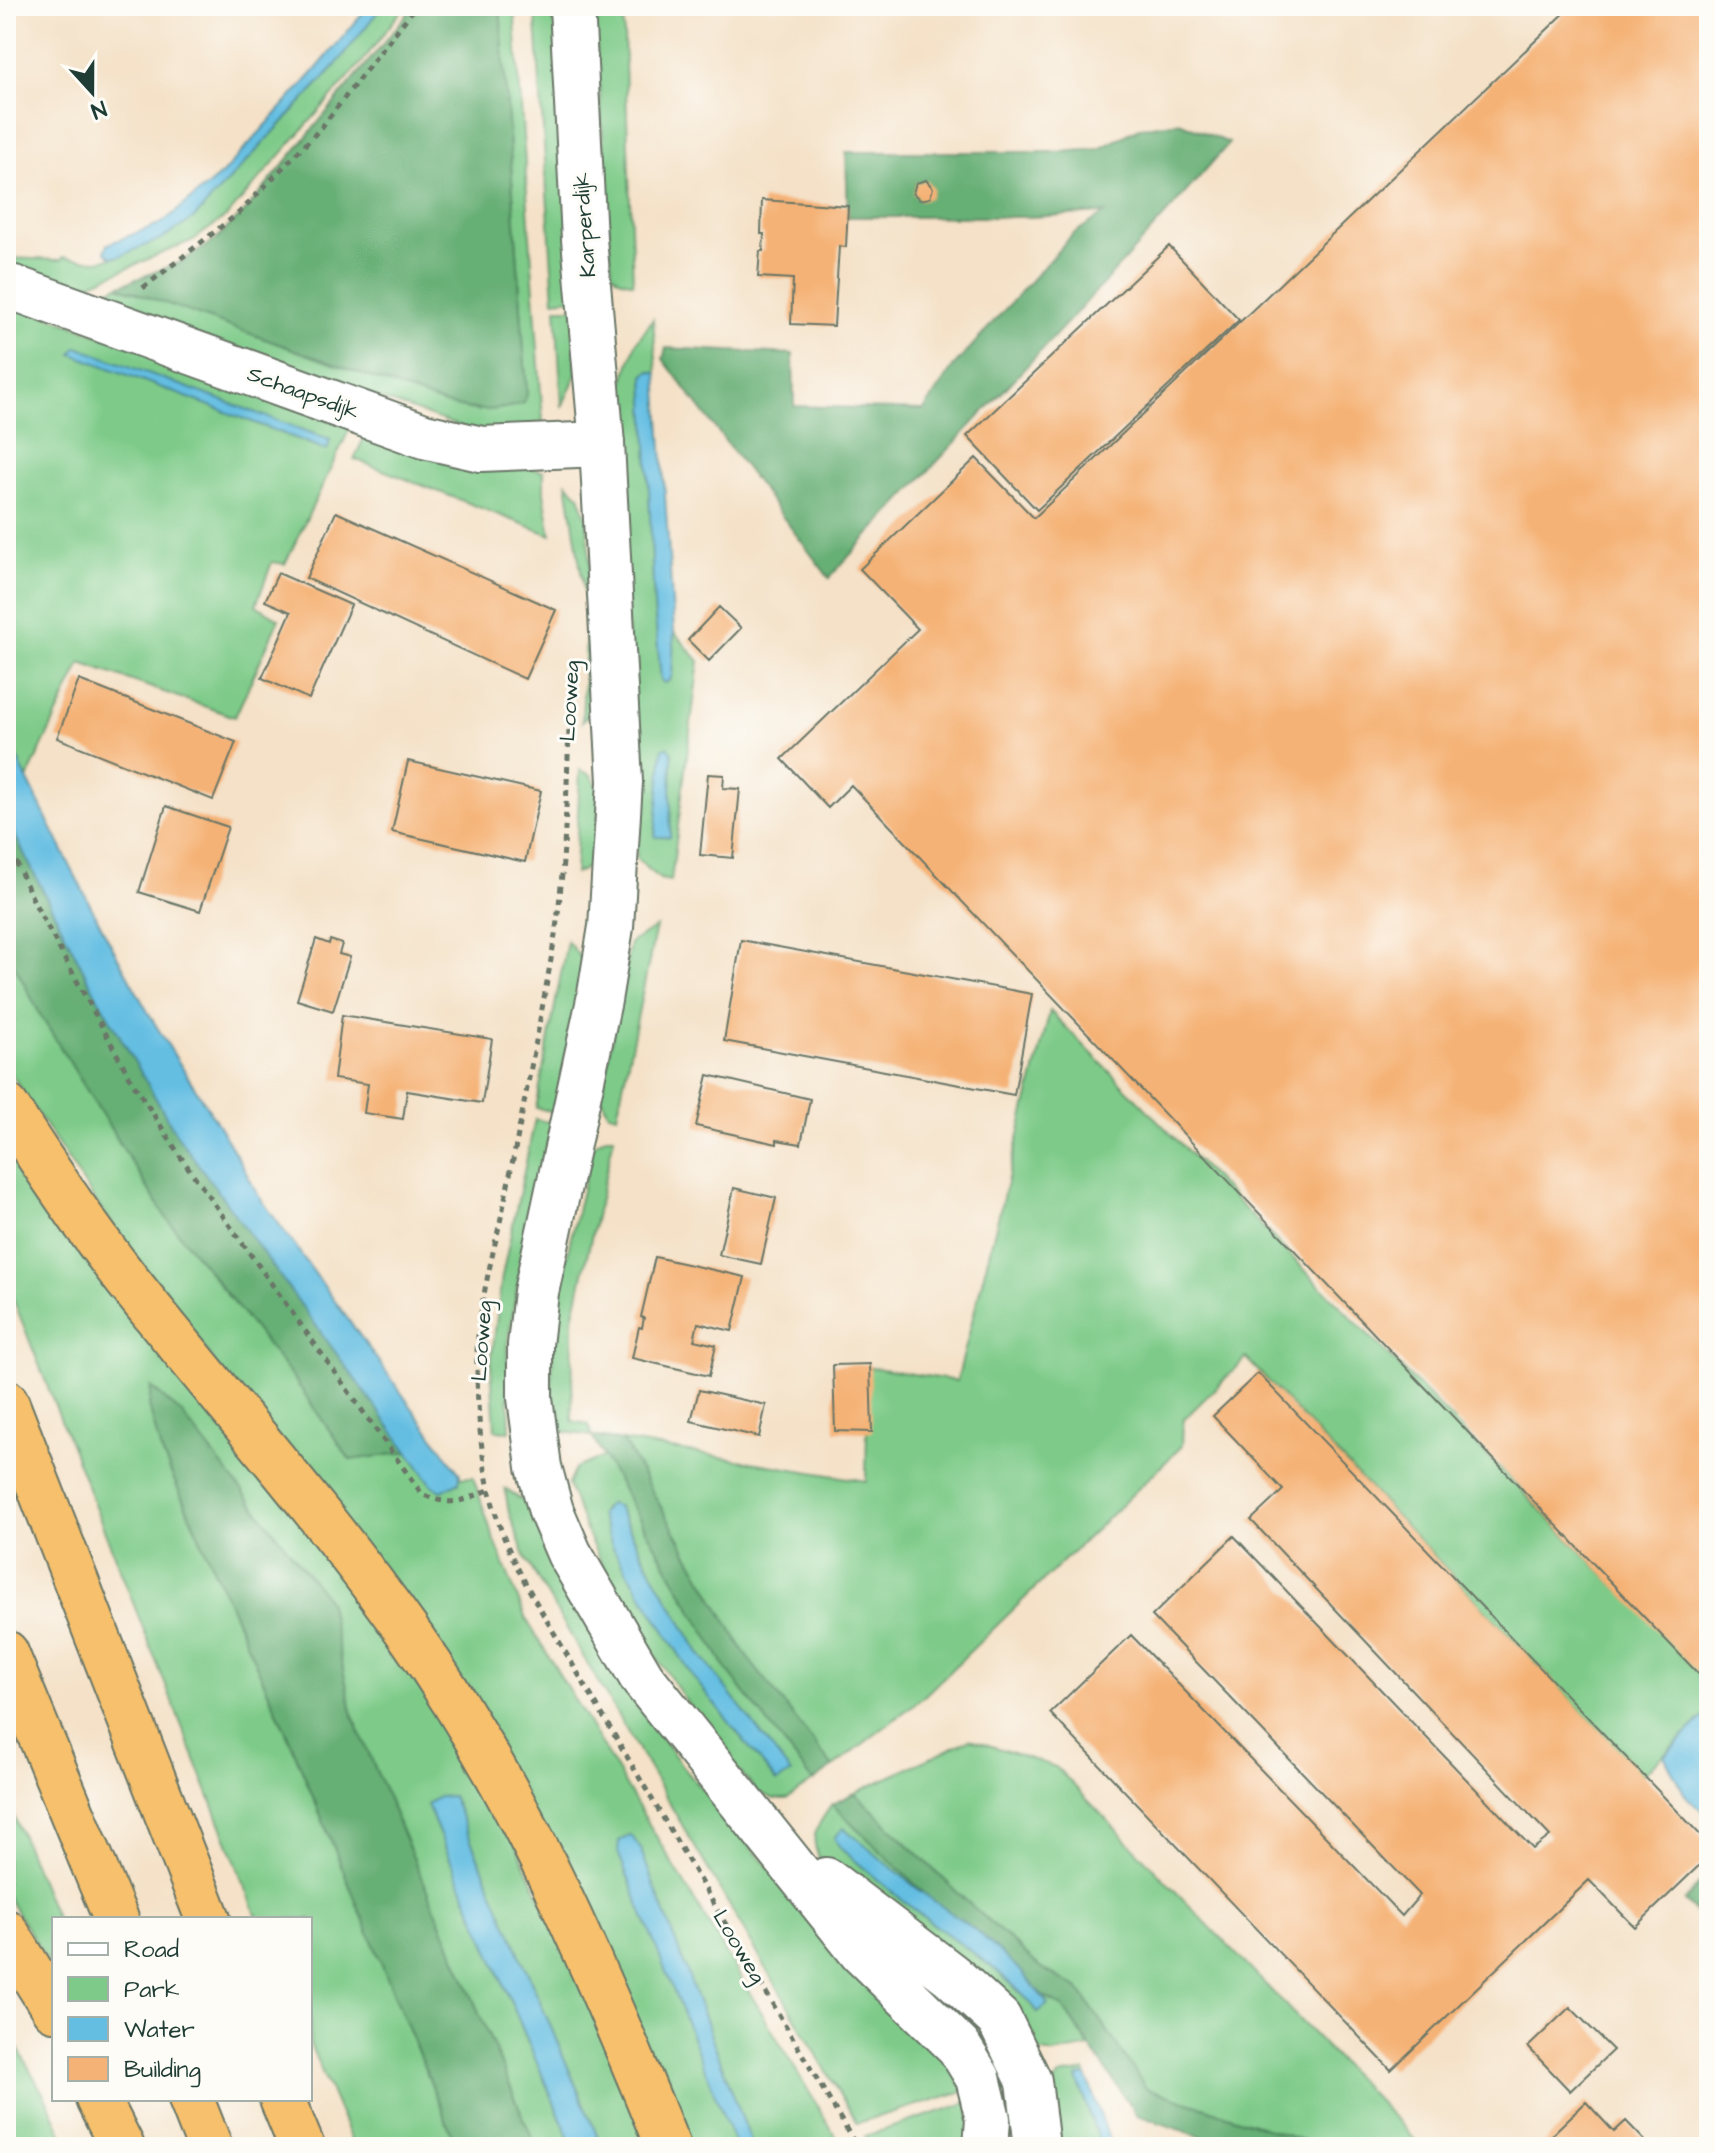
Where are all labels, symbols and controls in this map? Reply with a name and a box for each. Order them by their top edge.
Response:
north arrow [52,52,132,132]
text: N [86,92,111,126]
street label: Karperdijk [566,171,604,278]
street label: Schaapsdijk [243,358,364,428]
street label: Looweg [552,660,589,742]
street label: Looweg [464,1300,501,1383]
street label: Looweg [704,1904,773,1990]
legend [52,1917,312,2101]
text: Road [124,1933,179,1967]
text: Park [124,1973,180,2007]
text: Water [124,2013,195,2047]
text: Building [124,2053,201,2088]

